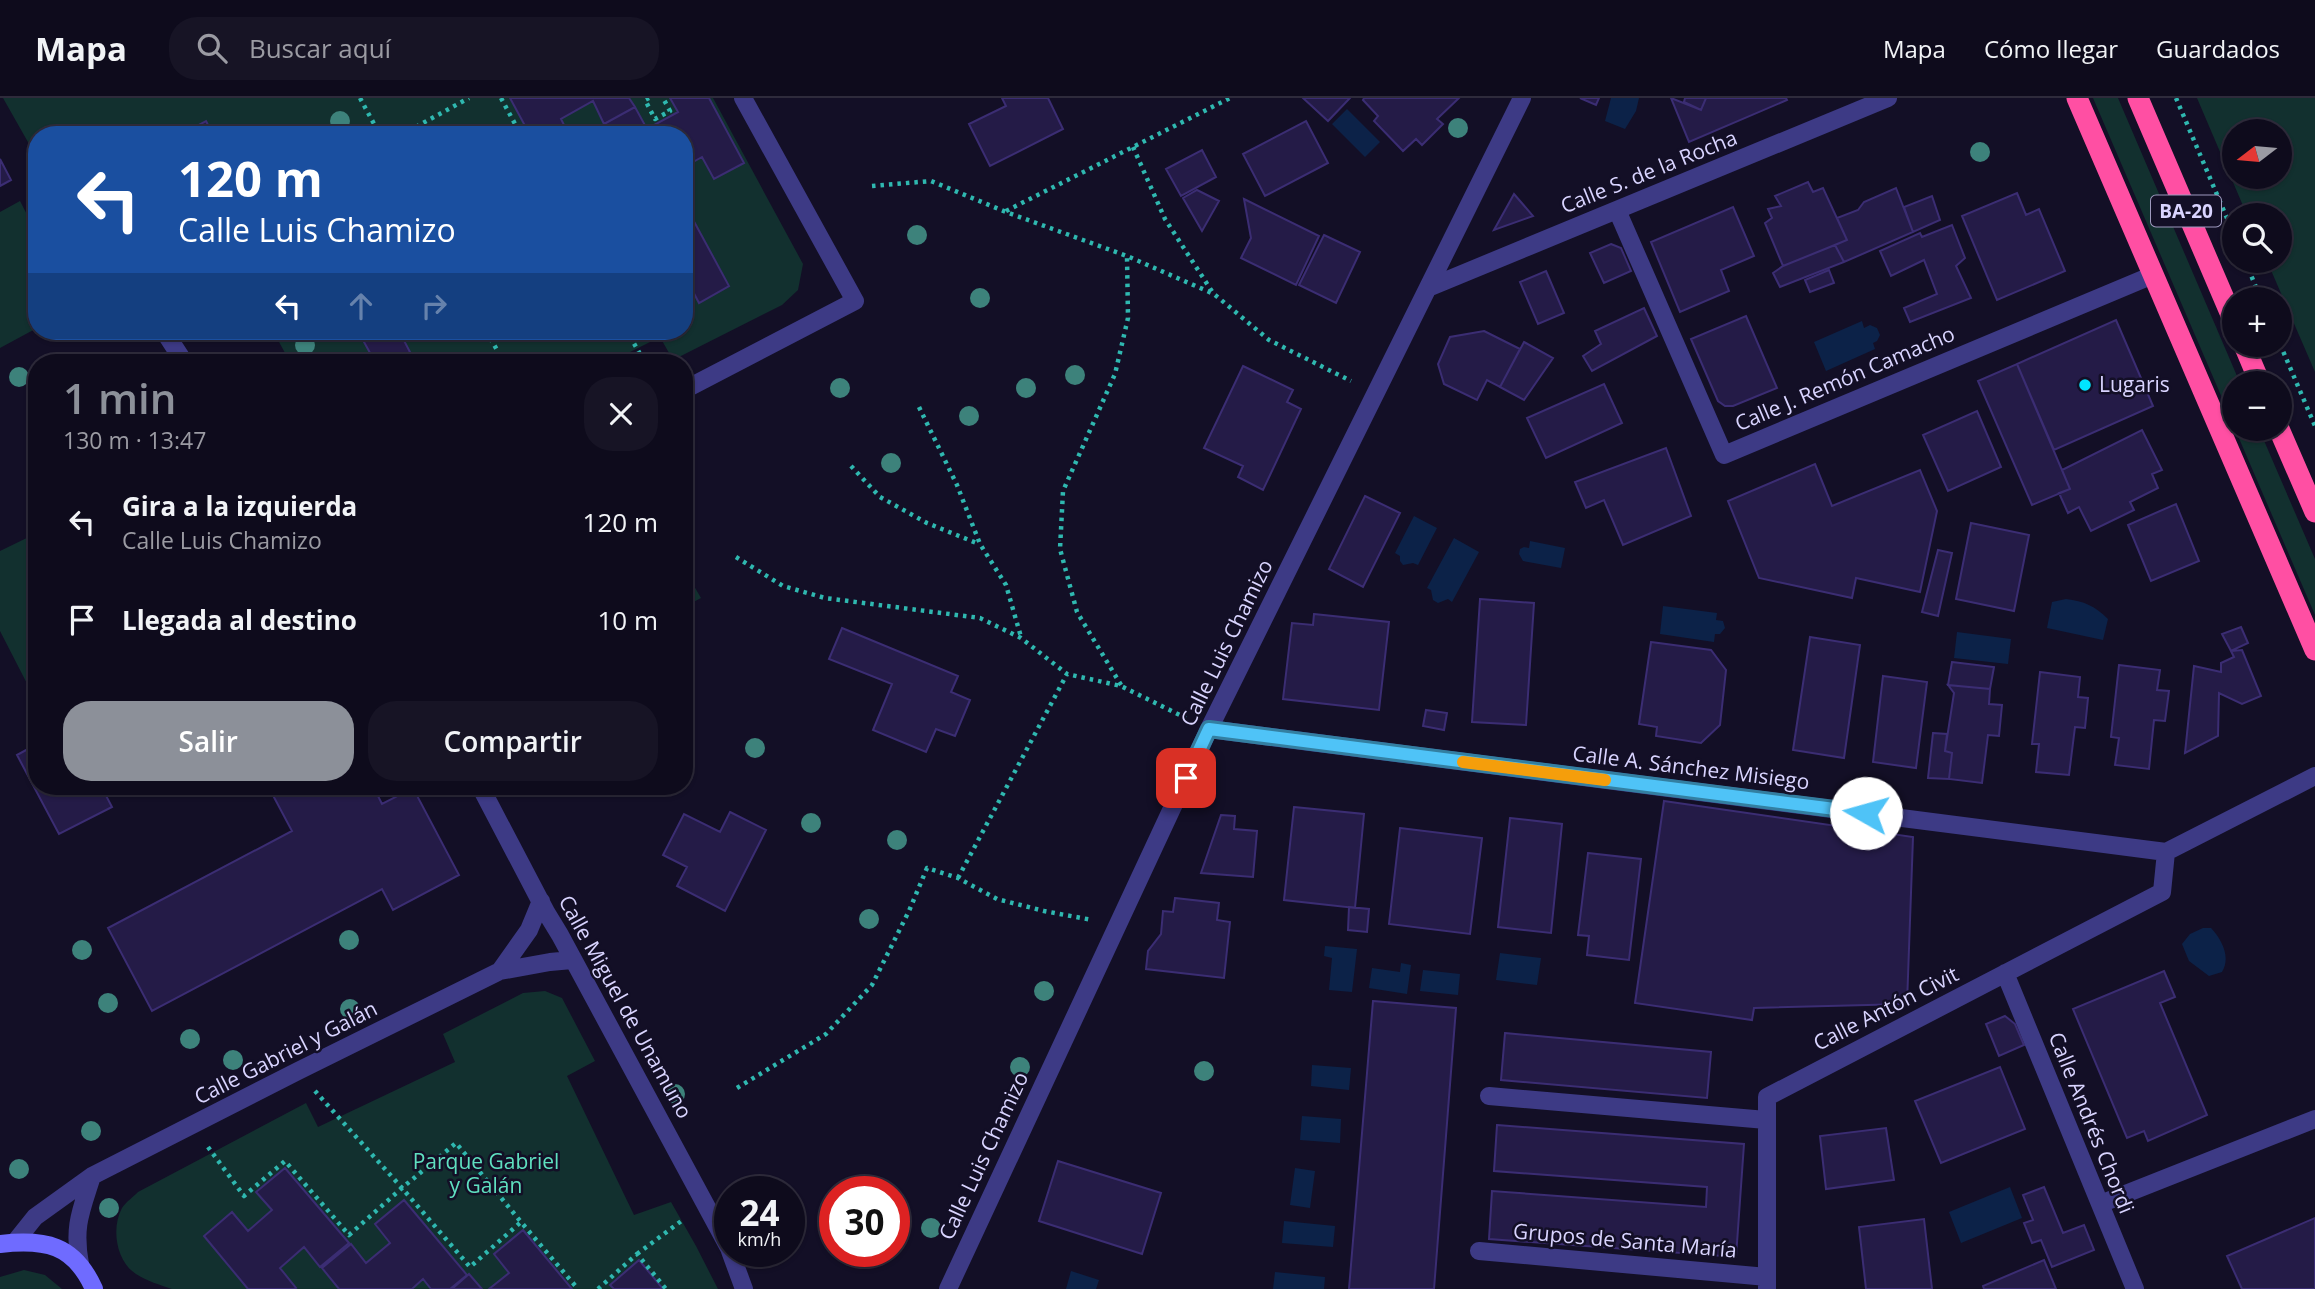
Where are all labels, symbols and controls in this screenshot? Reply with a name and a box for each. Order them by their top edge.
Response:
search box [169,17,659,80]
text: Mapa [35,26,127,71]
icon: search [193,29,231,67]
text: Buscar aquí [249,30,391,66]
text: Mapa [1883,32,1946,65]
text: Cómo llegar [1984,32,2118,65]
text: Guardados [2156,32,2280,65]
north arrow [2222,119,2292,189]
map controls [2222,119,2292,441]
street label: Calle S. de la Rocha [1556,123,1741,219]
text: 120 m [178,145,323,211]
icon: left [63,154,154,245]
road number: BA-20 [2151,195,2221,226]
button: search [2222,203,2292,273]
text: Calle Luis Chamizo [178,208,456,251]
icon: left [269,287,307,325]
icon: ahead [342,287,380,325]
icon: right [415,287,453,325]
button: + [2222,287,2292,357]
street label: Calle J. Remón Camacho [1730,319,1959,437]
text: 1 min [63,369,176,426]
place label: Lugaris [2099,370,2170,398]
button: − [2222,371,2292,441]
button: close [584,377,658,451]
marker: Lugaris [2077,377,2093,393]
text: 130 m · 13:47 [63,424,206,456]
text: Gira a la izquierda [122,488,357,524]
icon: left [63,503,101,541]
text: 120 m [583,504,658,540]
text: Calle Luis Chamizo [122,524,322,556]
street label: Calle Luis Chamizo [1174,554,1279,731]
icon: arrive [63,601,101,639]
text: Llegada al destino [122,602,357,638]
text: 10 m [597,602,658,638]
button: Salir [63,701,354,781]
button: Compartir [368,701,658,781]
street label: Calle A. Sánchez Misiego [1571,739,1811,795]
pin [1156,748,1216,808]
icon: arrive [1167,759,1205,797]
position arrow [1829,776,1903,850]
street label: Calle Miguel de Unamuno [553,890,699,1123]
street label: Calle Antón Civit [1808,960,1963,1057]
street label: Calle Gabriel y Galán [189,994,382,1110]
street label: Calle Andrés Chordi [2043,1028,2141,1217]
street label: Calle Luis Chamizo [932,1067,1034,1244]
park label: Parque Gabriel y Galán [413,1147,559,1199]
speed limit sign: 30 [819,1176,910,1267]
text: 24 [739,1189,780,1236]
street label: Grupos de Santa María [1512,1216,1738,1264]
text: km/h [738,1227,781,1251]

